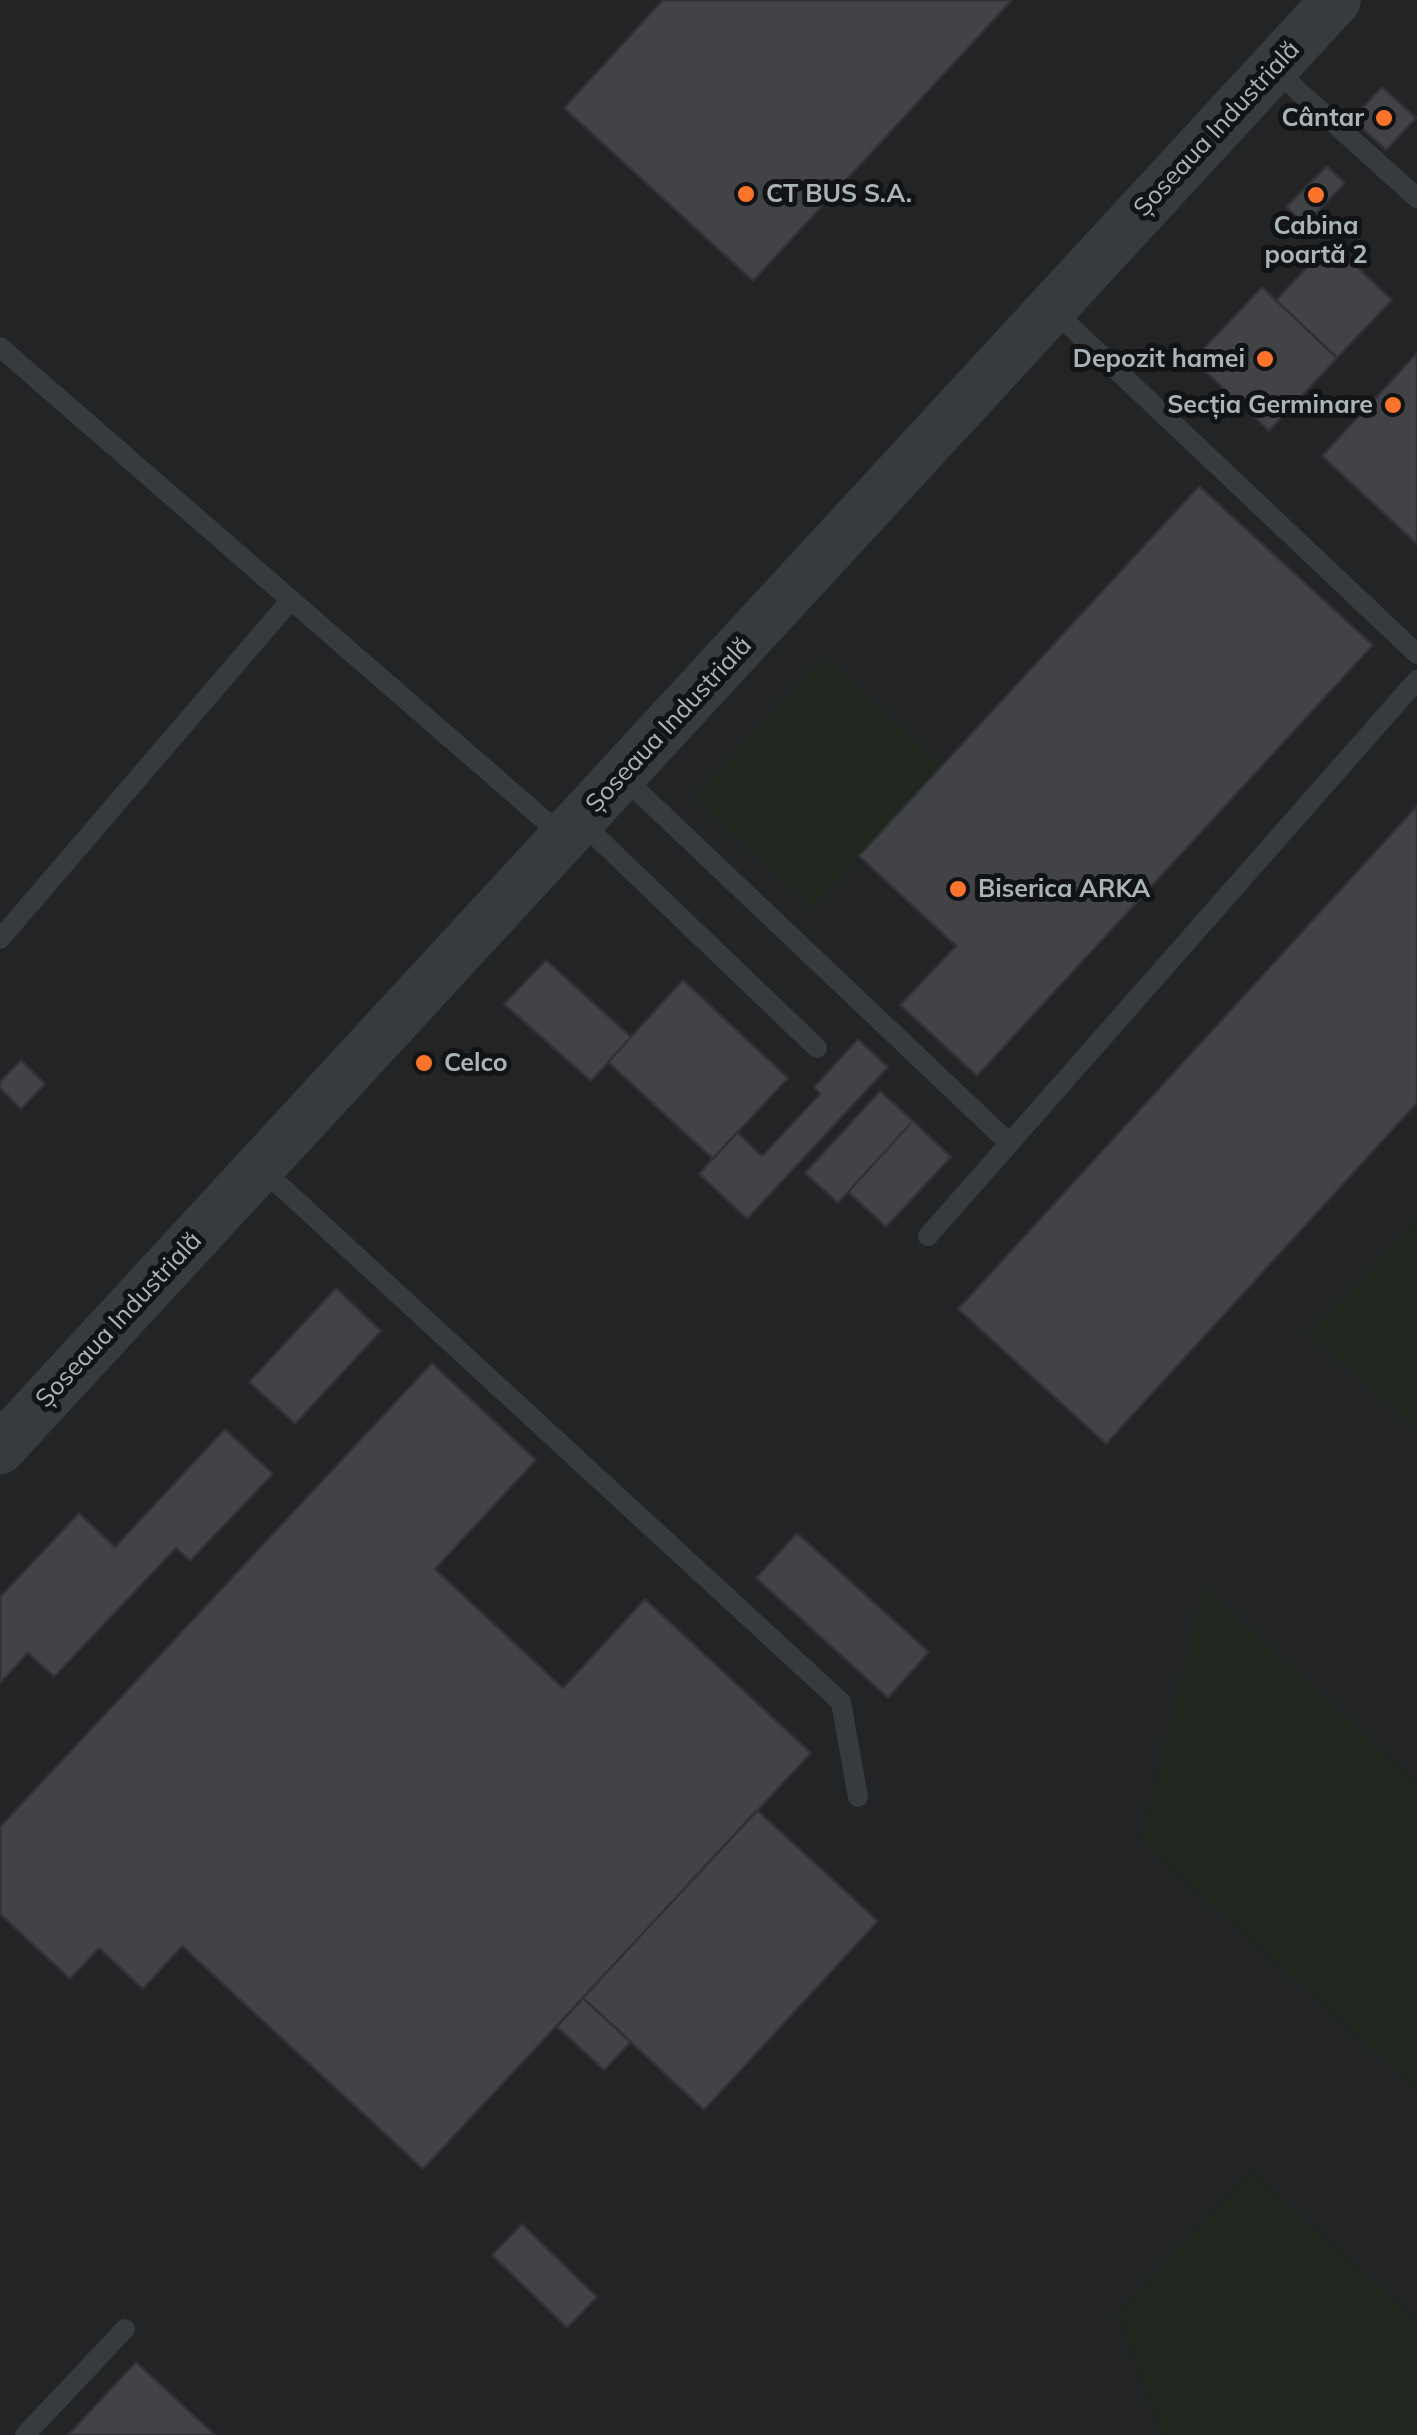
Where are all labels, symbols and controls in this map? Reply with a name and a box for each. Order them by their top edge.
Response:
street label: Șoseaua Industrială [1128,35,1306,223]
place label: Cântar [1282,103,1364,133]
marker: Cântar [1373,107,1395,129]
place label: CT BUS S.A. [766,179,912,209]
marker: CT BUS S.A. [735,183,757,205]
marker: Cabina poartă 2 [1305,184,1327,206]
place label: Cabina poartă 2 [1264,211,1368,270]
place label: Depozit hamei [1073,344,1245,374]
marker: Depozit hamei [1254,348,1276,370]
place label: Secția Germinare [1167,390,1373,420]
marker: Secția Germinare [1382,394,1404,416]
street label: Șoseaua Industrială [580,631,758,819]
place label: Biserica ARKA [978,874,1150,904]
marker: Biserica ARKA [947,878,969,900]
place label: Celco [444,1048,508,1078]
marker: Celco [413,1052,435,1074]
street label: Șoseaua Industrială [30,1226,208,1414]

